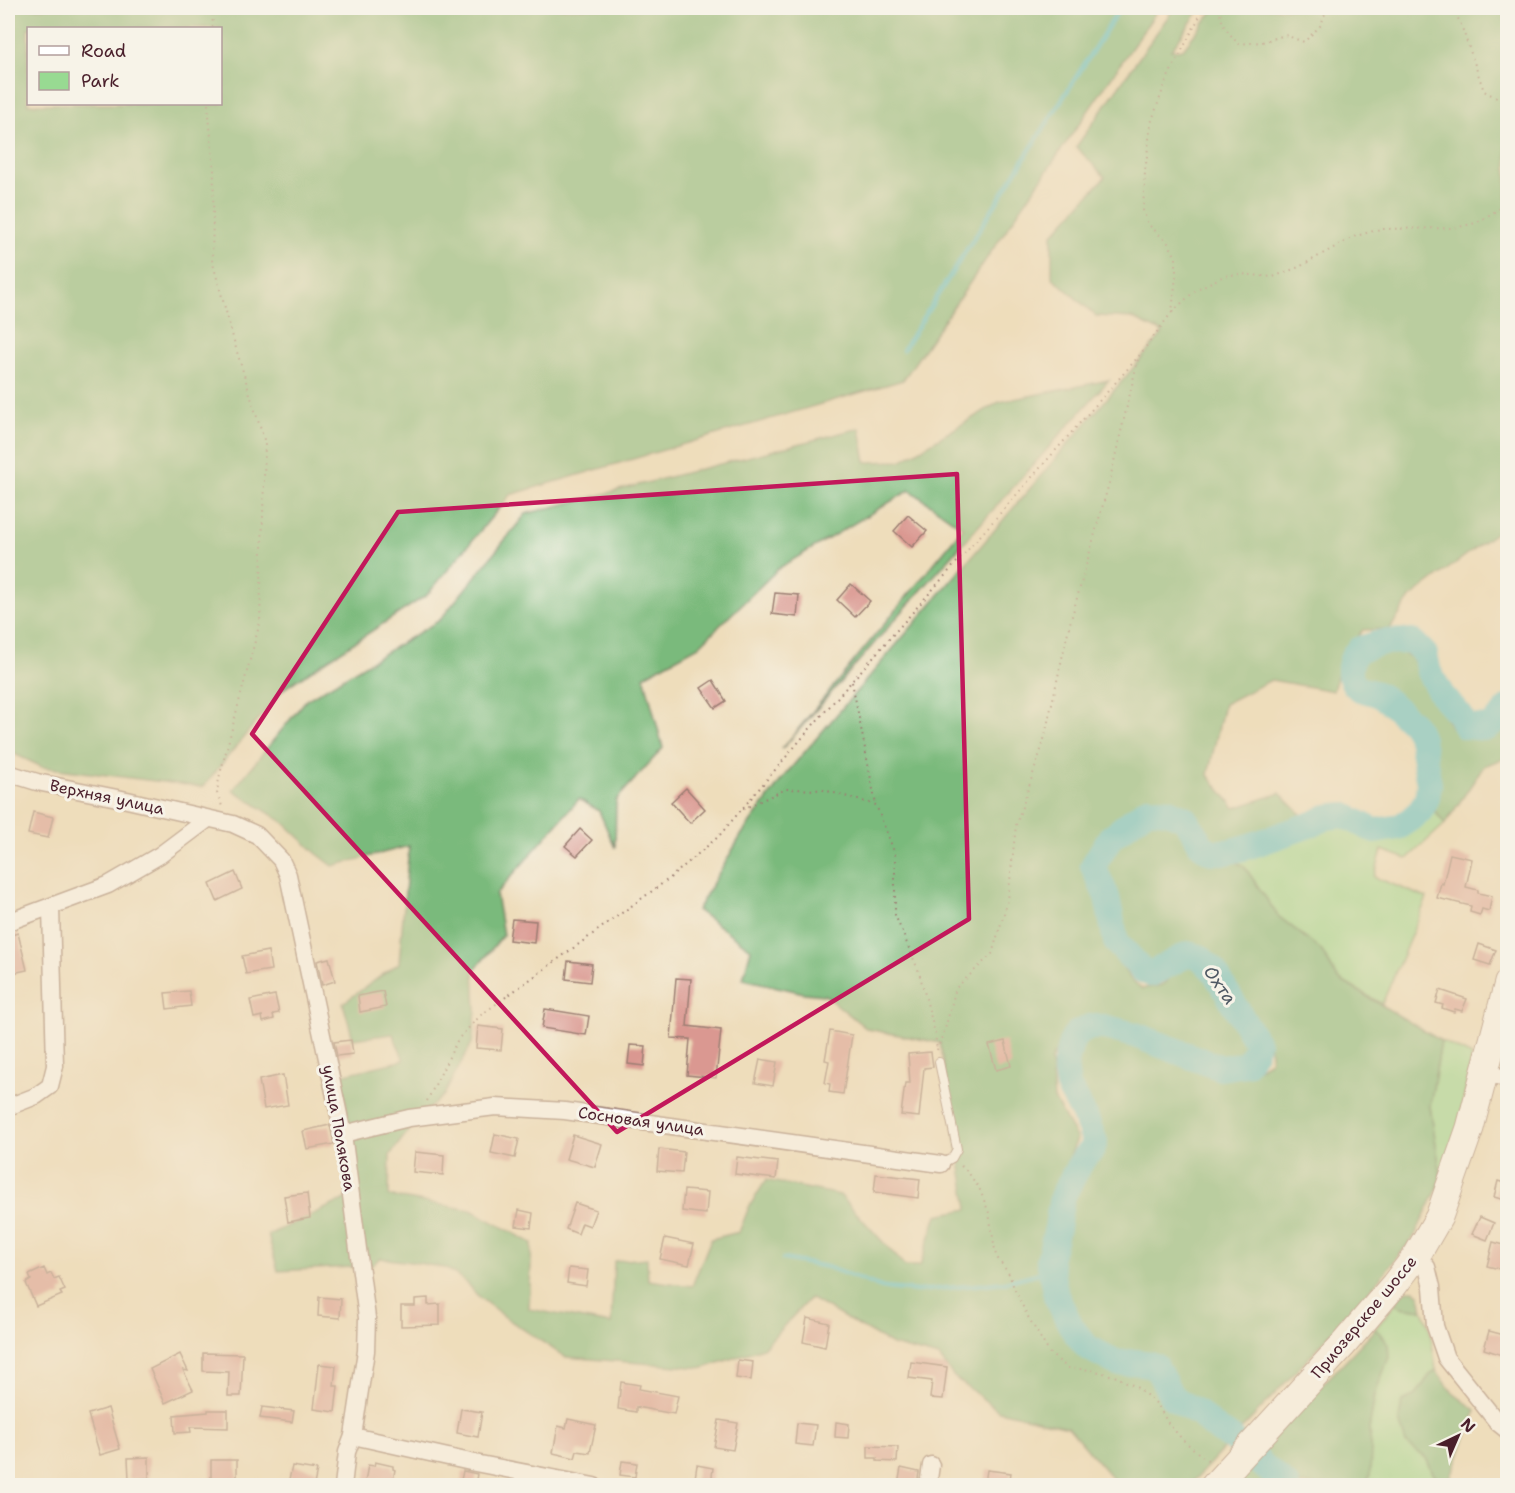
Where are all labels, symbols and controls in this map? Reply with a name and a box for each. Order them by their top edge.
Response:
legend [27,27,222,105]
text: Road [81,39,126,63]
text: Park [81,69,120,93]
street label: Верхняя улица [48,775,166,819]
water label: Охта [1198,961,1242,1009]
street label: улица Полякова [318,1063,360,1193]
street label: Сосновая улица [577,1102,705,1140]
street label: Приозерское шоссе [1307,1251,1421,1383]
north arrow [1428,1406,1488,1466]
text: N [1456,1414,1480,1438]

